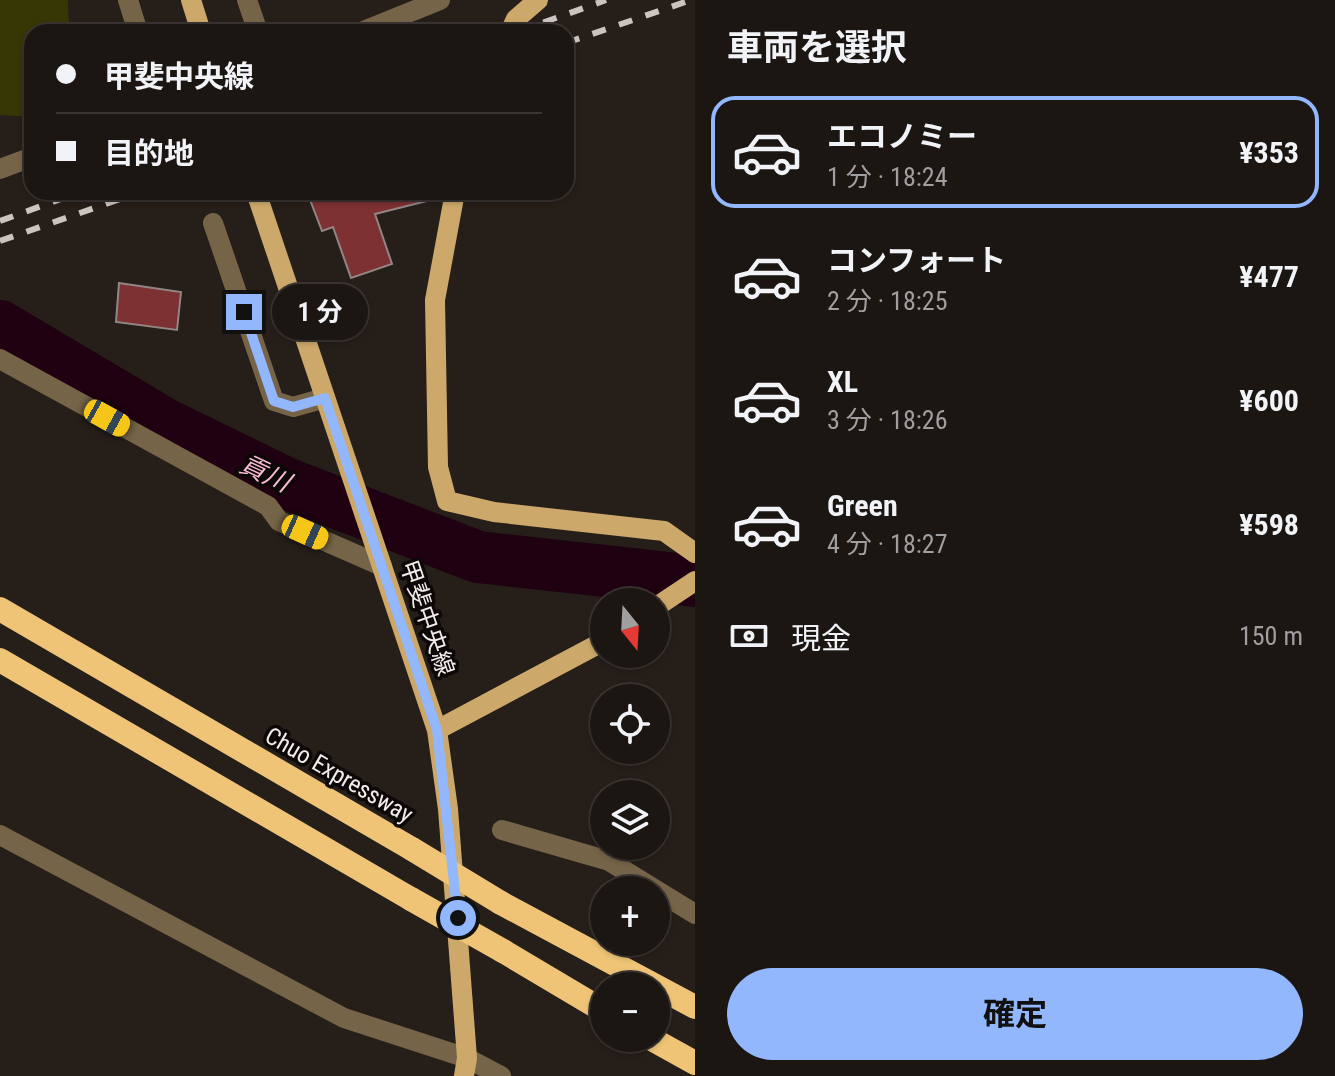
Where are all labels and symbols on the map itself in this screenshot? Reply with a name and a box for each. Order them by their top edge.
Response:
callout: 1 分 [272,284,368,340]
route end [226,294,262,330]
car [80,396,134,440]
water label: 貢川 [235,448,298,499]
car [278,511,332,553]
street label: 甲斐中央線 [394,557,460,679]
north arrow [590,588,670,668]
street label: Chuo Expressway [260,721,418,829]
route start [440,900,476,936]

